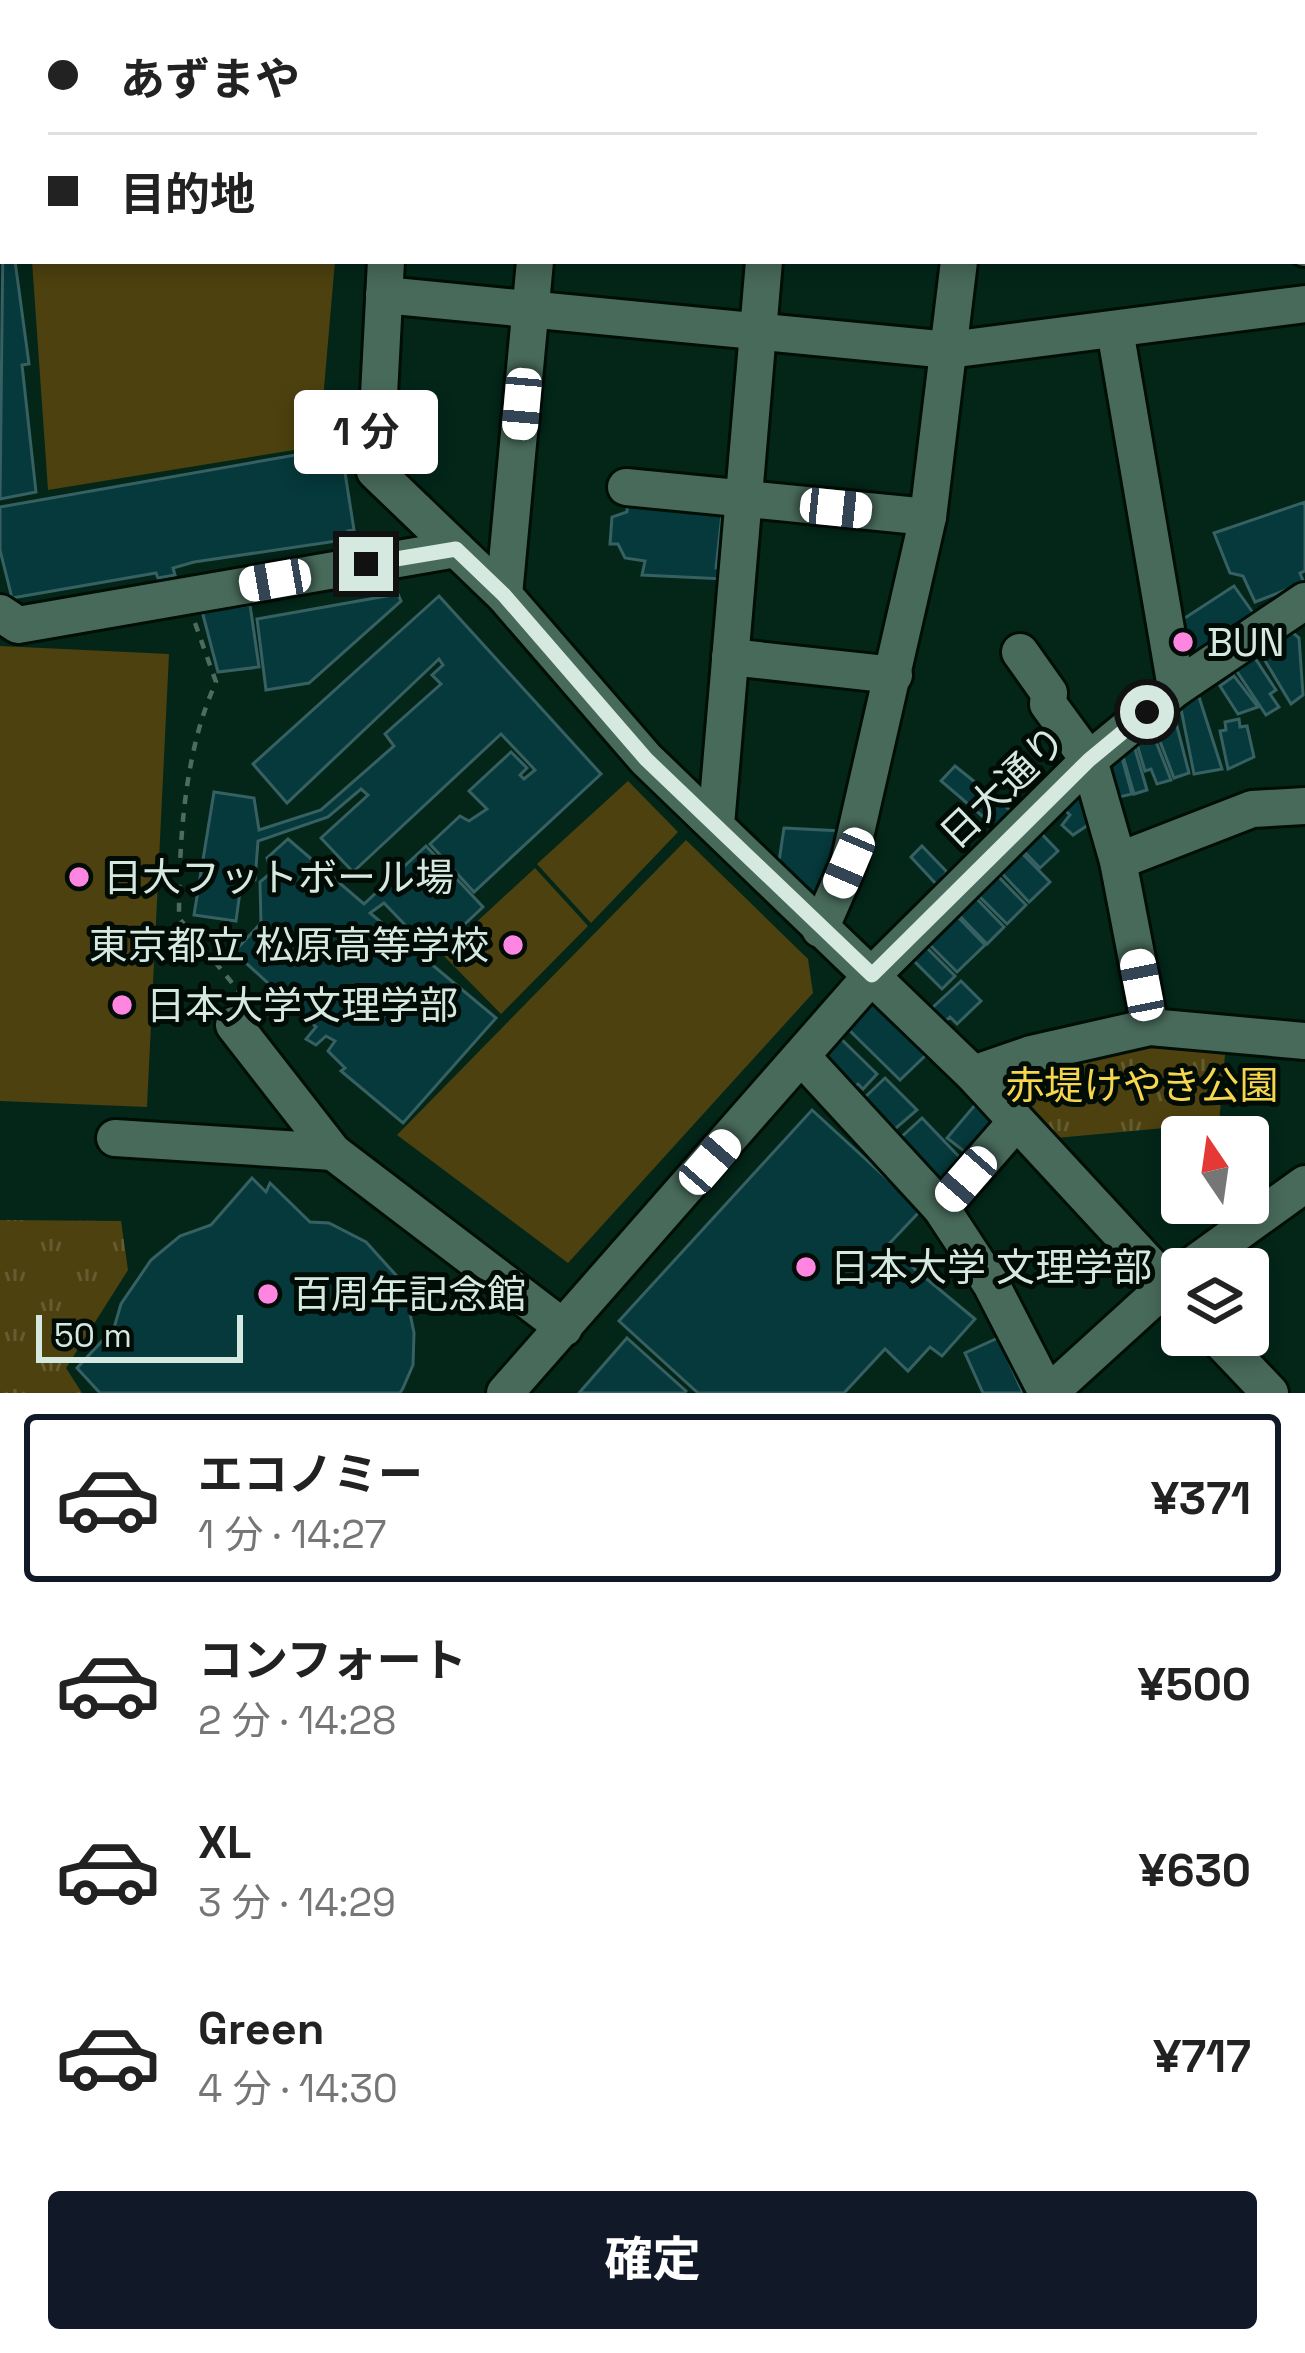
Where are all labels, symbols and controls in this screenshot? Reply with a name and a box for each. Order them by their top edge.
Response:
text: あずまや [120,51,300,108]
text: 目的地 [120,166,255,223]
car [501,367,543,441]
callout: 1 分 [294,390,438,474]
text: 1 分 [333,407,399,456]
car [798,486,874,530]
route end [339,537,393,591]
car [236,556,314,604]
place label: BUN [1207,618,1285,667]
marker: BUN [1170,629,1196,655]
route start [1120,685,1174,739]
street label: 日大通り [930,715,1076,859]
car [818,823,880,903]
place label: 日大フットボール場 [103,853,454,902]
marker: 日大フットボール場 [66,864,92,890]
place label: 東京都立 松原高等学校 [89,921,489,970]
marker: 東京都立 松原高等学校 [500,932,526,958]
car [1117,946,1167,1024]
place label: 日本大学文理学部 [146,981,458,1030]
marker: 日本大学文理学部 [109,992,135,1018]
park label: 赤堤けやき公園 [1005,1061,1279,1110]
north arrow [1161,1116,1269,1224]
map controls [1161,1116,1269,1356]
car [673,1123,747,1201]
car [929,1140,1003,1218]
place label: 日本大学 文理学部 [830,1243,1152,1292]
button: layers [1161,1248,1269,1356]
marker: 日本大学 文理学部 [793,1254,819,1280]
place label: 百周年記念館 [292,1270,526,1319]
marker: 百周年記念館 [255,1281,281,1307]
scale bar [36,1309,243,1362]
text: 50 m [54,1315,132,1357]
icon: car [54,1444,162,1552]
text: エコノミー [198,1446,423,1503]
text: ¥371 [1151,1470,1251,1527]
text: 1 分 · 14:27 [198,1510,386,1559]
icon: car [54,1630,162,1738]
text: コンフォート [198,1632,467,1689]
text: ¥500 [1138,1656,1251,1713]
text: 2 分 · 14:28 [198,1696,396,1745]
text: XL [198,1814,251,1871]
icon: car [54,1816,162,1924]
text: ¥630 [1139,1842,1251,1899]
text: 3 分 · 14:29 [198,1878,396,1927]
text: Green [198,2000,324,2057]
icon: car [54,2002,162,2110]
text: ¥717 [1153,2028,1251,2085]
text: 4 分 · 14:30 [198,2064,398,2113]
button: 確定 [48,2191,1257,2329]

